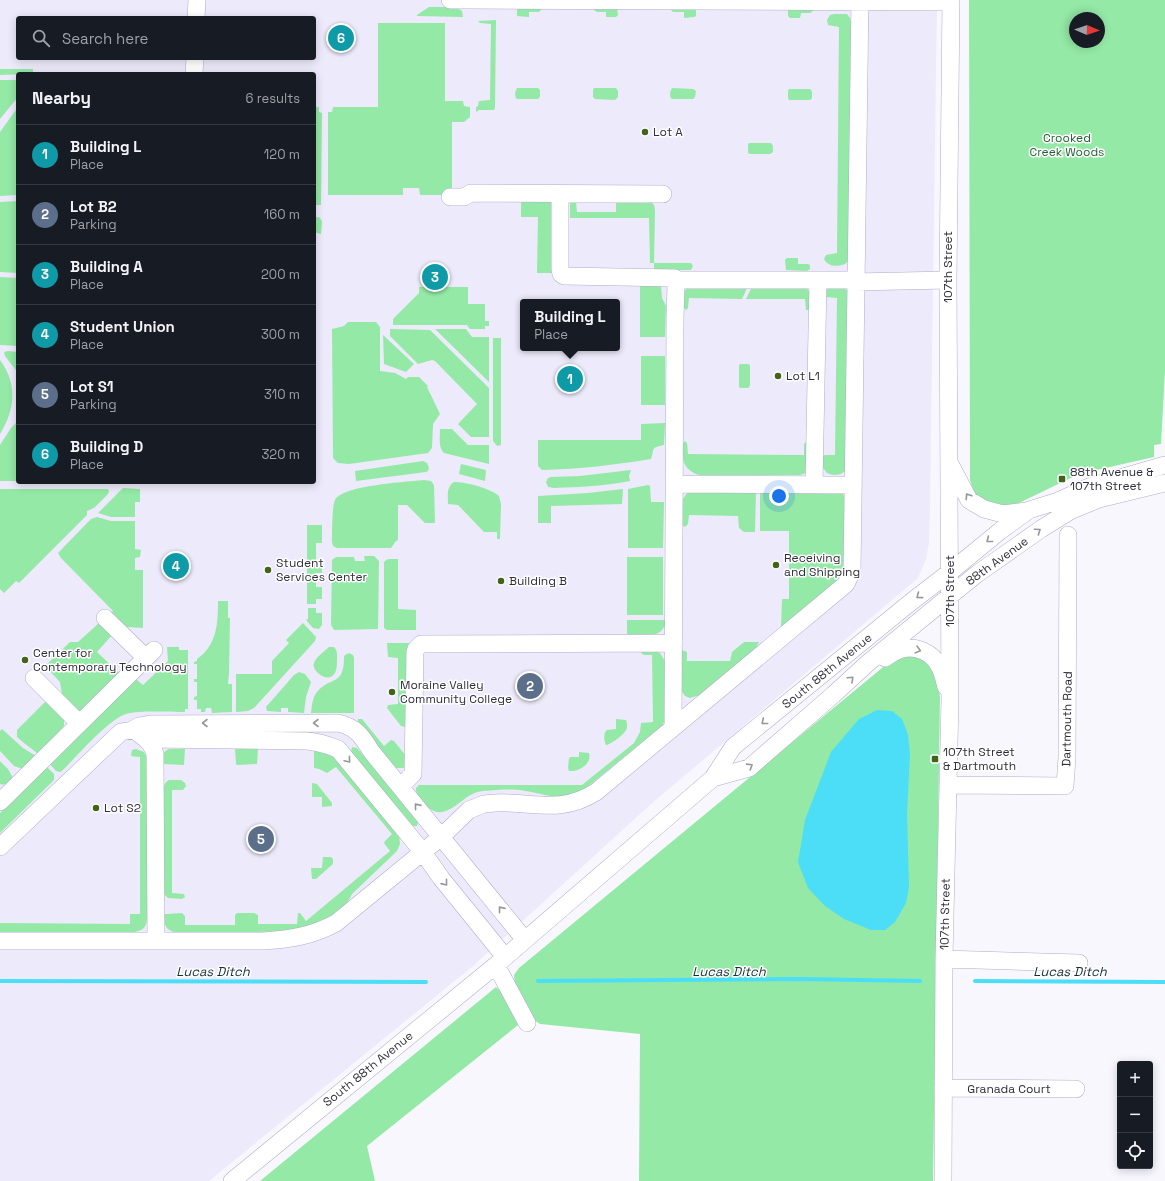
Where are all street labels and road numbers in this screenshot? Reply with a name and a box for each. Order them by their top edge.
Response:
street label: 107th Street [940,231,956,303]
street label: 88th Avenue [963,533,1031,589]
street label: 107th Street [942,555,958,627]
street label: South 88th Avenue [779,630,875,712]
street label: Dartmouth Road [1058,671,1076,767]
street label: 107th Street [936,878,954,950]
street label: South 88th Avenue [320,1028,416,1110]
street label: Granada Court [967,1081,1051,1097]

